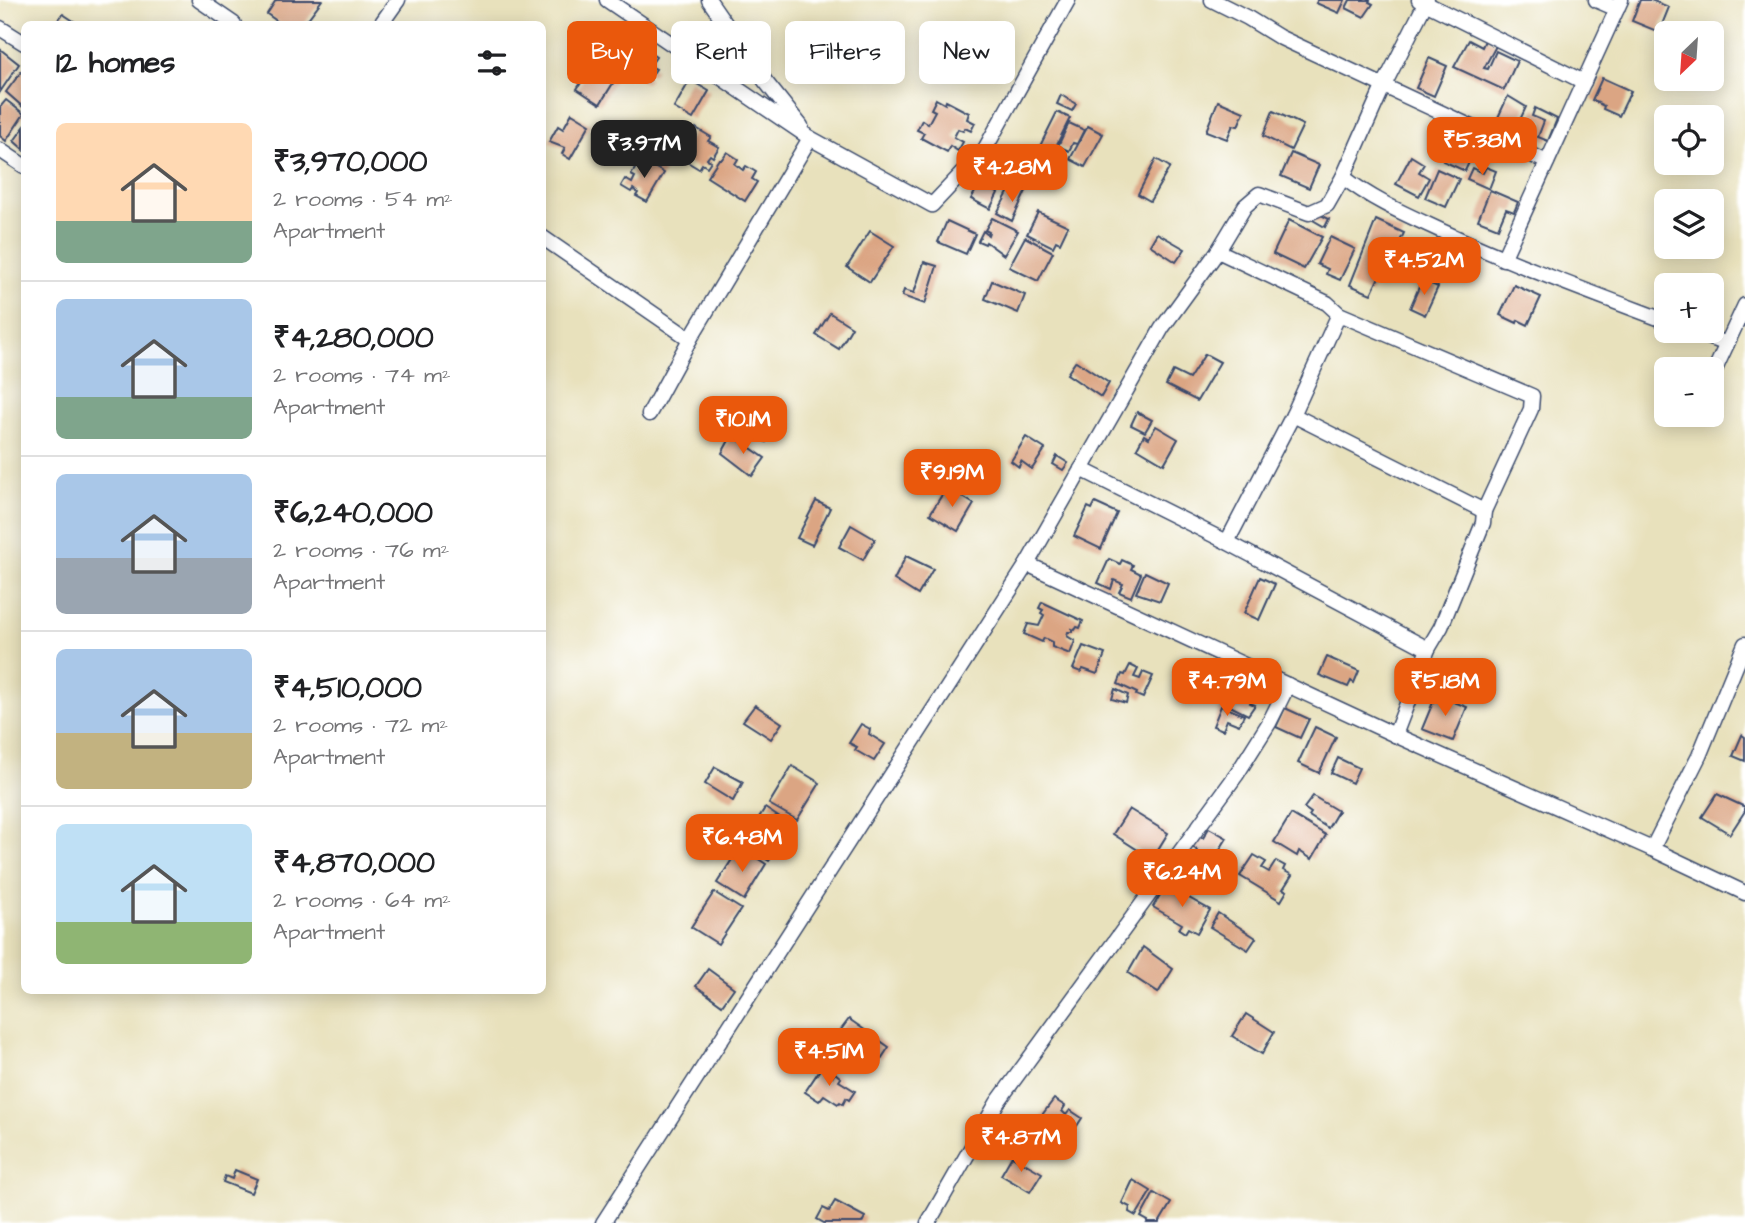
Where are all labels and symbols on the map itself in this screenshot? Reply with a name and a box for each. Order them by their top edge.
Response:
north arrow [1654,21,1724,91]
pin: ₹5.38M [1425,118,1539,177]
pin: ₹3.97M [587,120,701,180]
pin: ₹4.28M [955,144,1069,204]
pin: ₹4.52M [1367,238,1481,297]
pin: ₹10.1M [686,396,800,456]
pin: ₹9.19M [895,449,1009,509]
pin: ₹4.79M [1170,658,1284,718]
pin: ₹5.18M [1388,658,1502,718]
pin: ₹6.48M [685,814,799,874]
pin: ₹6.24M [1125,850,1239,909]
pin: ₹4.51M [772,1028,886,1088]
pin: ₹4.87M [964,1114,1078,1174]

